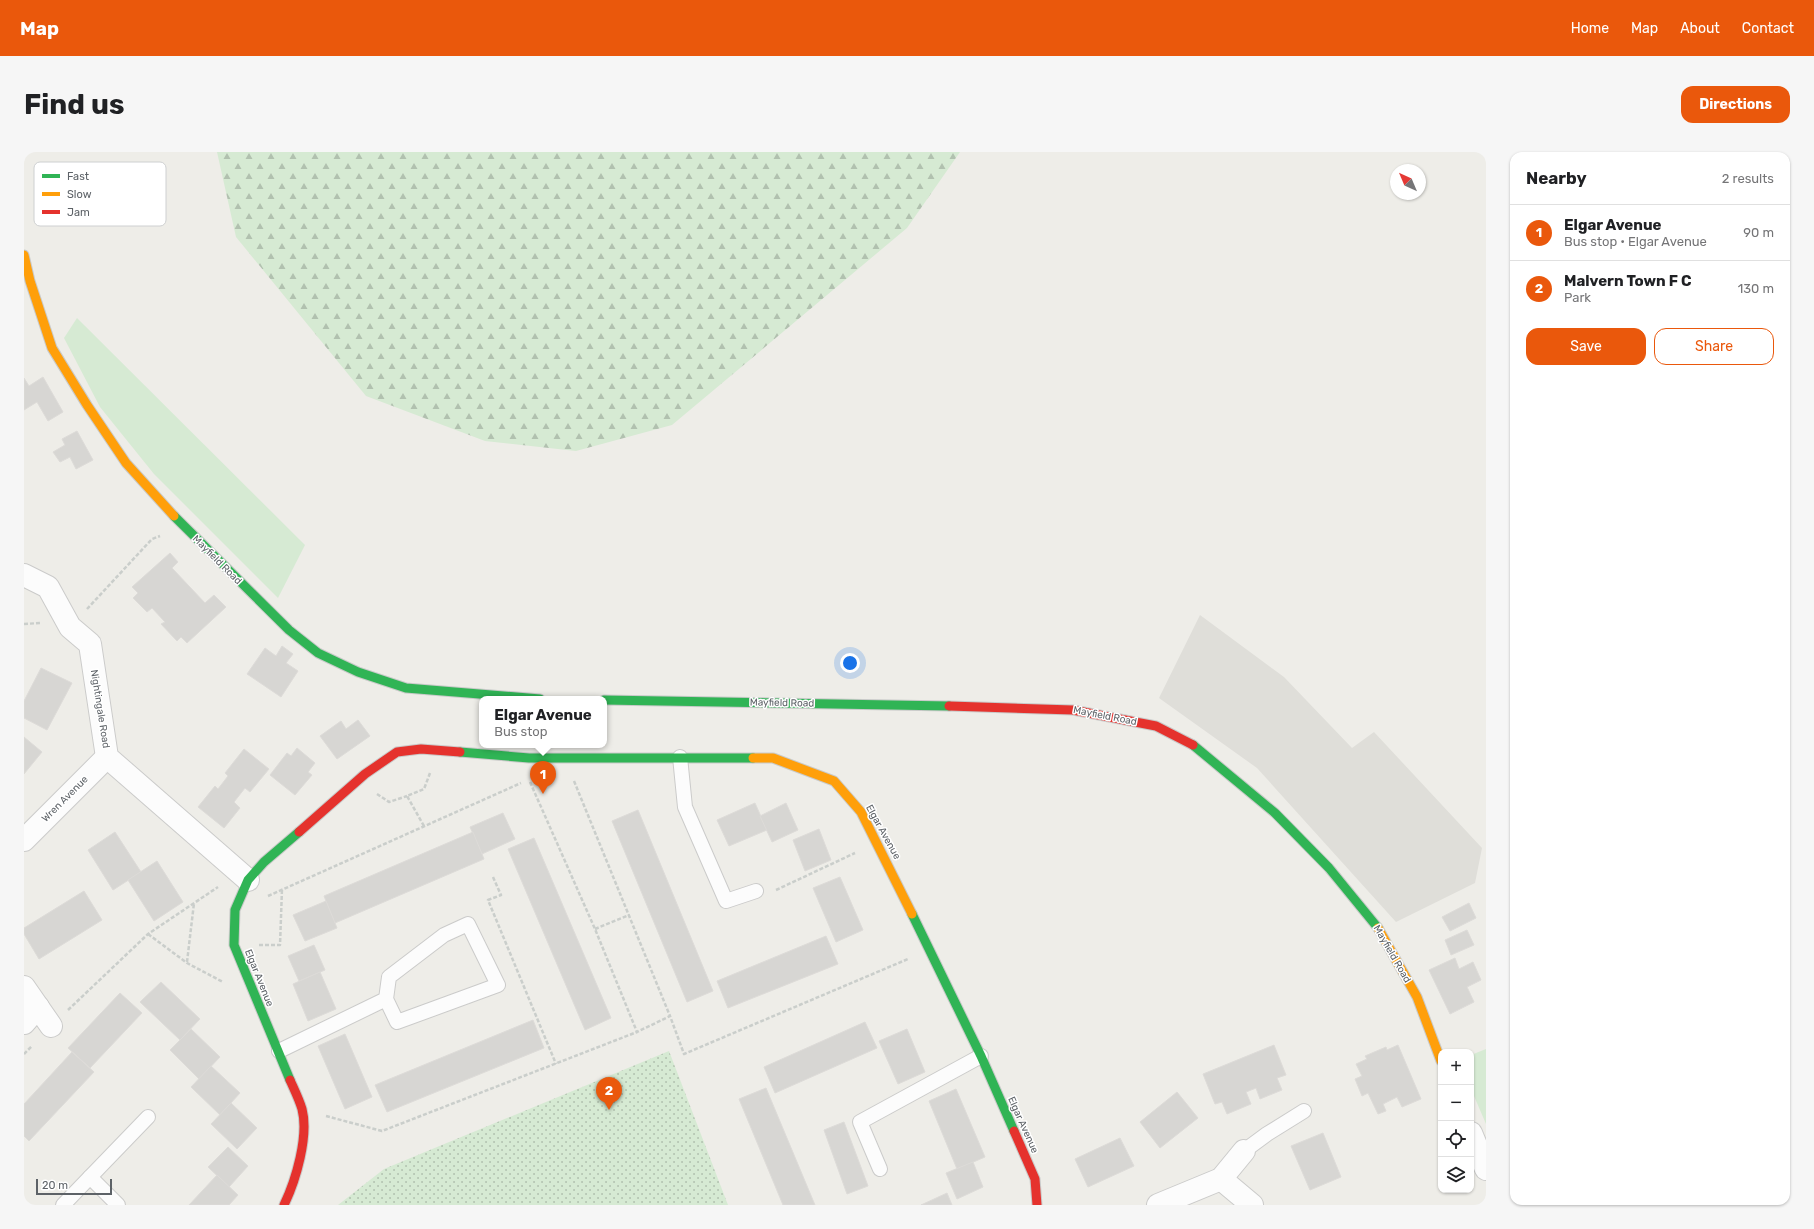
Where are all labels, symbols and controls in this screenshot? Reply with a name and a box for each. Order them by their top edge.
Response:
text: Map [20,17,59,40]
text: Home [1571,20,1609,37]
text: Map [1631,20,1658,37]
text: About [1680,20,1720,37]
text: Contact [1742,20,1794,37]
button: Directions [1681,86,1790,123]
text: Find us [24,88,124,121]
legend [34,162,166,226]
north arrow [1390,164,1426,200]
text: Nearby [1526,168,1587,188]
text: Fast [67,170,90,183]
text: 2 results [1722,171,1774,186]
text: Slow [67,188,92,201]
text: Jam [67,206,90,219]
text: Elgar Avenue [1564,216,1661,234]
text: 1 [1536,225,1542,240]
text: 90 m [1743,225,1774,240]
text: Bus stop · Elgar Avenue [1564,234,1707,249]
text: Malvern Town F C [1564,272,1692,290]
text: 2 [1535,281,1543,296]
text: 130 m [1738,281,1774,296]
text: Park [1564,290,1591,305]
button: Save [1526,328,1646,365]
button: Share [1654,328,1774,365]
street label: Mayfield Road [190,533,244,587]
your location [840,653,860,673]
street label: Nightingale Road [88,669,112,749]
popup [479,696,607,748]
street label: Mayfield Road [750,696,814,710]
street label: Mayfield Road [1072,704,1138,728]
text: Elgar Avenue [494,706,592,724]
text: Bus stop [494,724,548,739]
pin: 1 [530,761,556,794]
street label: Wren Avenue [39,773,91,825]
street label: Elgar Avenue [863,803,903,862]
street label: Mayfield Road [1371,923,1413,985]
street label: Elgar Avenue [242,948,276,1009]
map controls [1438,1049,1474,1193]
button: + [1438,1049,1474,1085]
pin: 2 [596,1077,622,1110]
button: − [1438,1085,1474,1121]
street label: Elgar Avenue [1005,1095,1041,1156]
button: locate [1438,1121,1474,1157]
button: layers [1438,1157,1474,1193]
scale bar [36,1177,112,1196]
text: 20 m [42,1179,68,1192]

